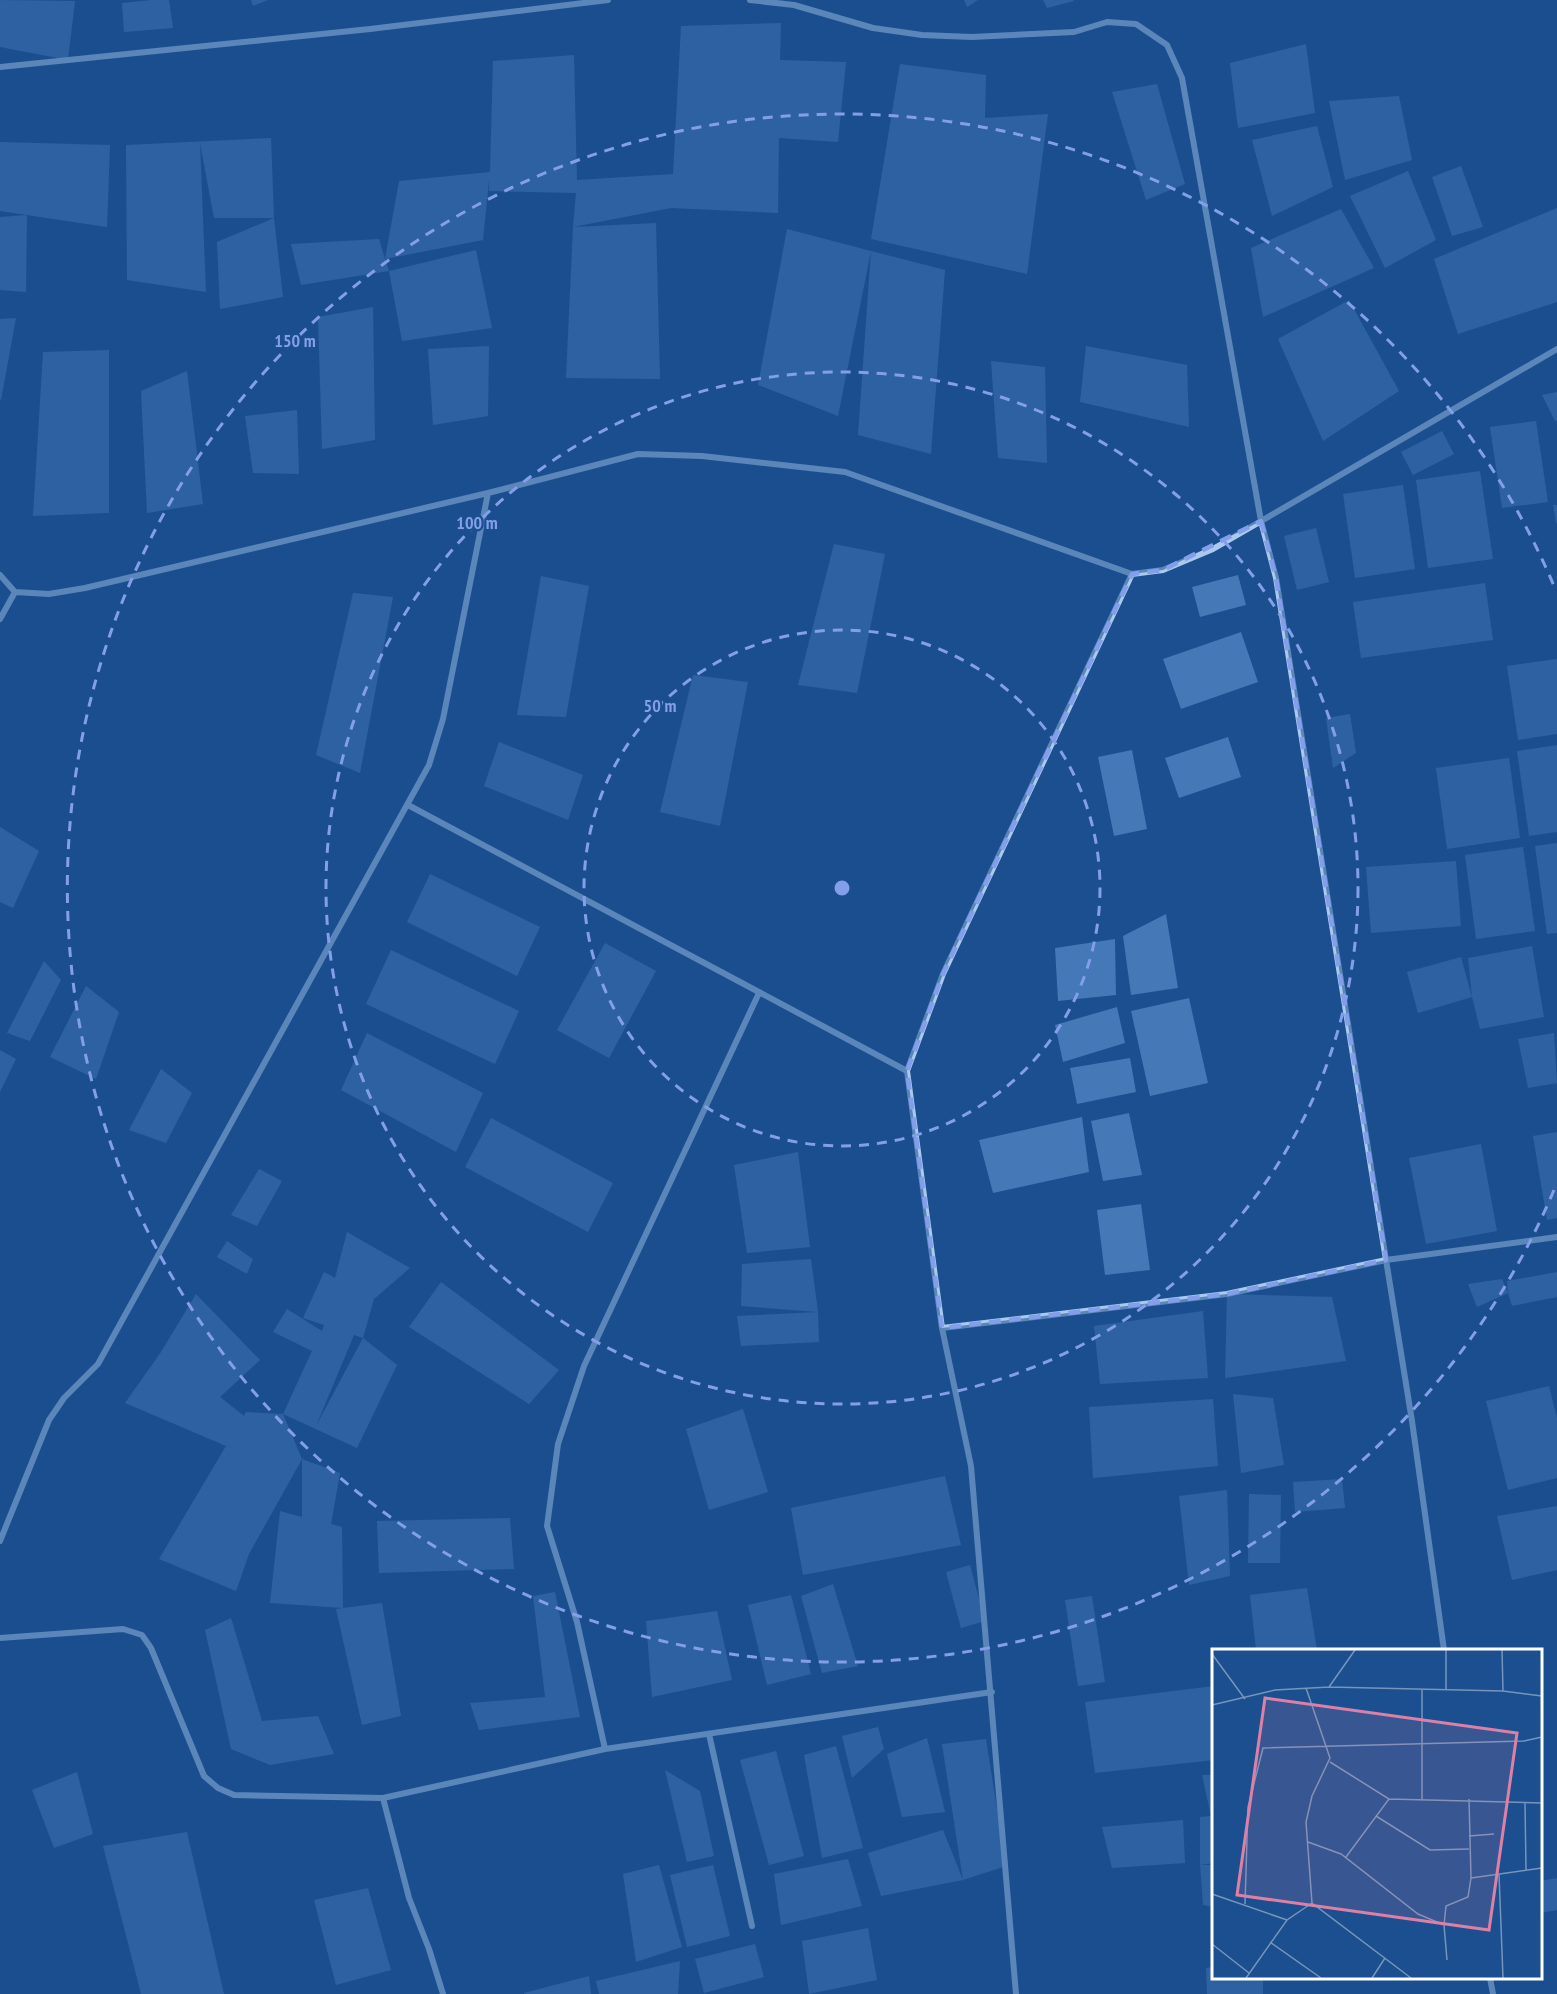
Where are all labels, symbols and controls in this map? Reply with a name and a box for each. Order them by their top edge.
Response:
text: 150 m [274,329,316,352]
text: 100 m [456,511,498,534]
text: 50 m [644,694,676,717]
centre of rings [832,878,852,898]
inset map [1212,1649,1542,1979]

